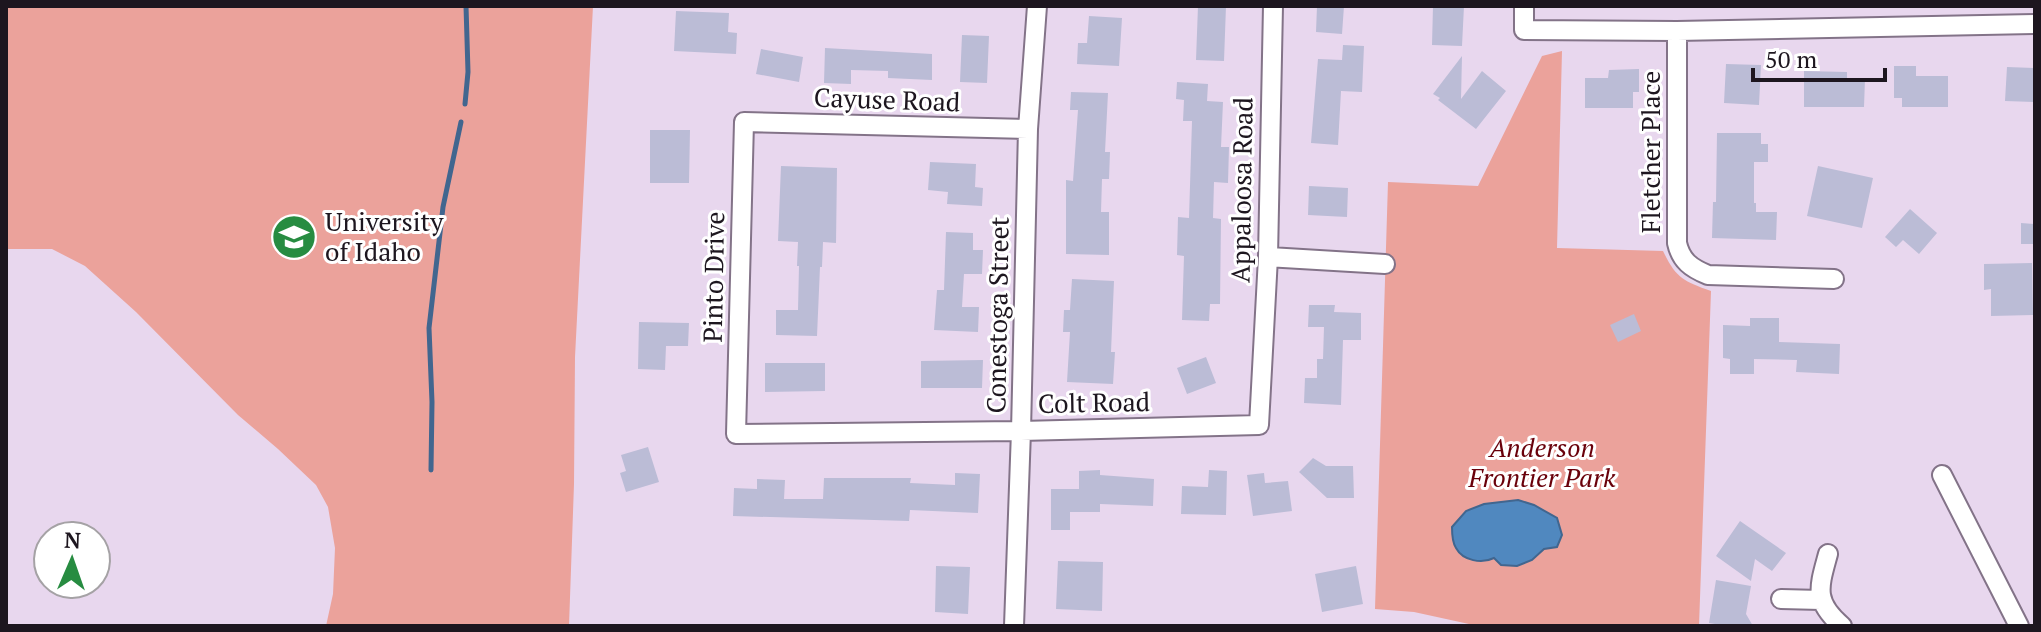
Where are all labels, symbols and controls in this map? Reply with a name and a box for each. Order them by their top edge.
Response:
scale bar [1753,32,1885,82]
text: 50 m [1765,43,1817,75]
street label: Fletcher Place [1633,71,1667,233]
street label: Cayuse Road [813,79,961,119]
street label: Appaloosa Road [1222,97,1260,283]
place label: University of Idaho [325,204,444,268]
street label: Pinto Drive [695,211,731,343]
school or university icon: University of Idaho [270,213,318,261]
street label: Conestoga Street [978,216,1016,414]
street label: Colt Road [1038,384,1150,420]
park label: Anderson Frontier Park [1468,430,1616,494]
north arrow [32,520,112,600]
text: N [64,525,82,554]

